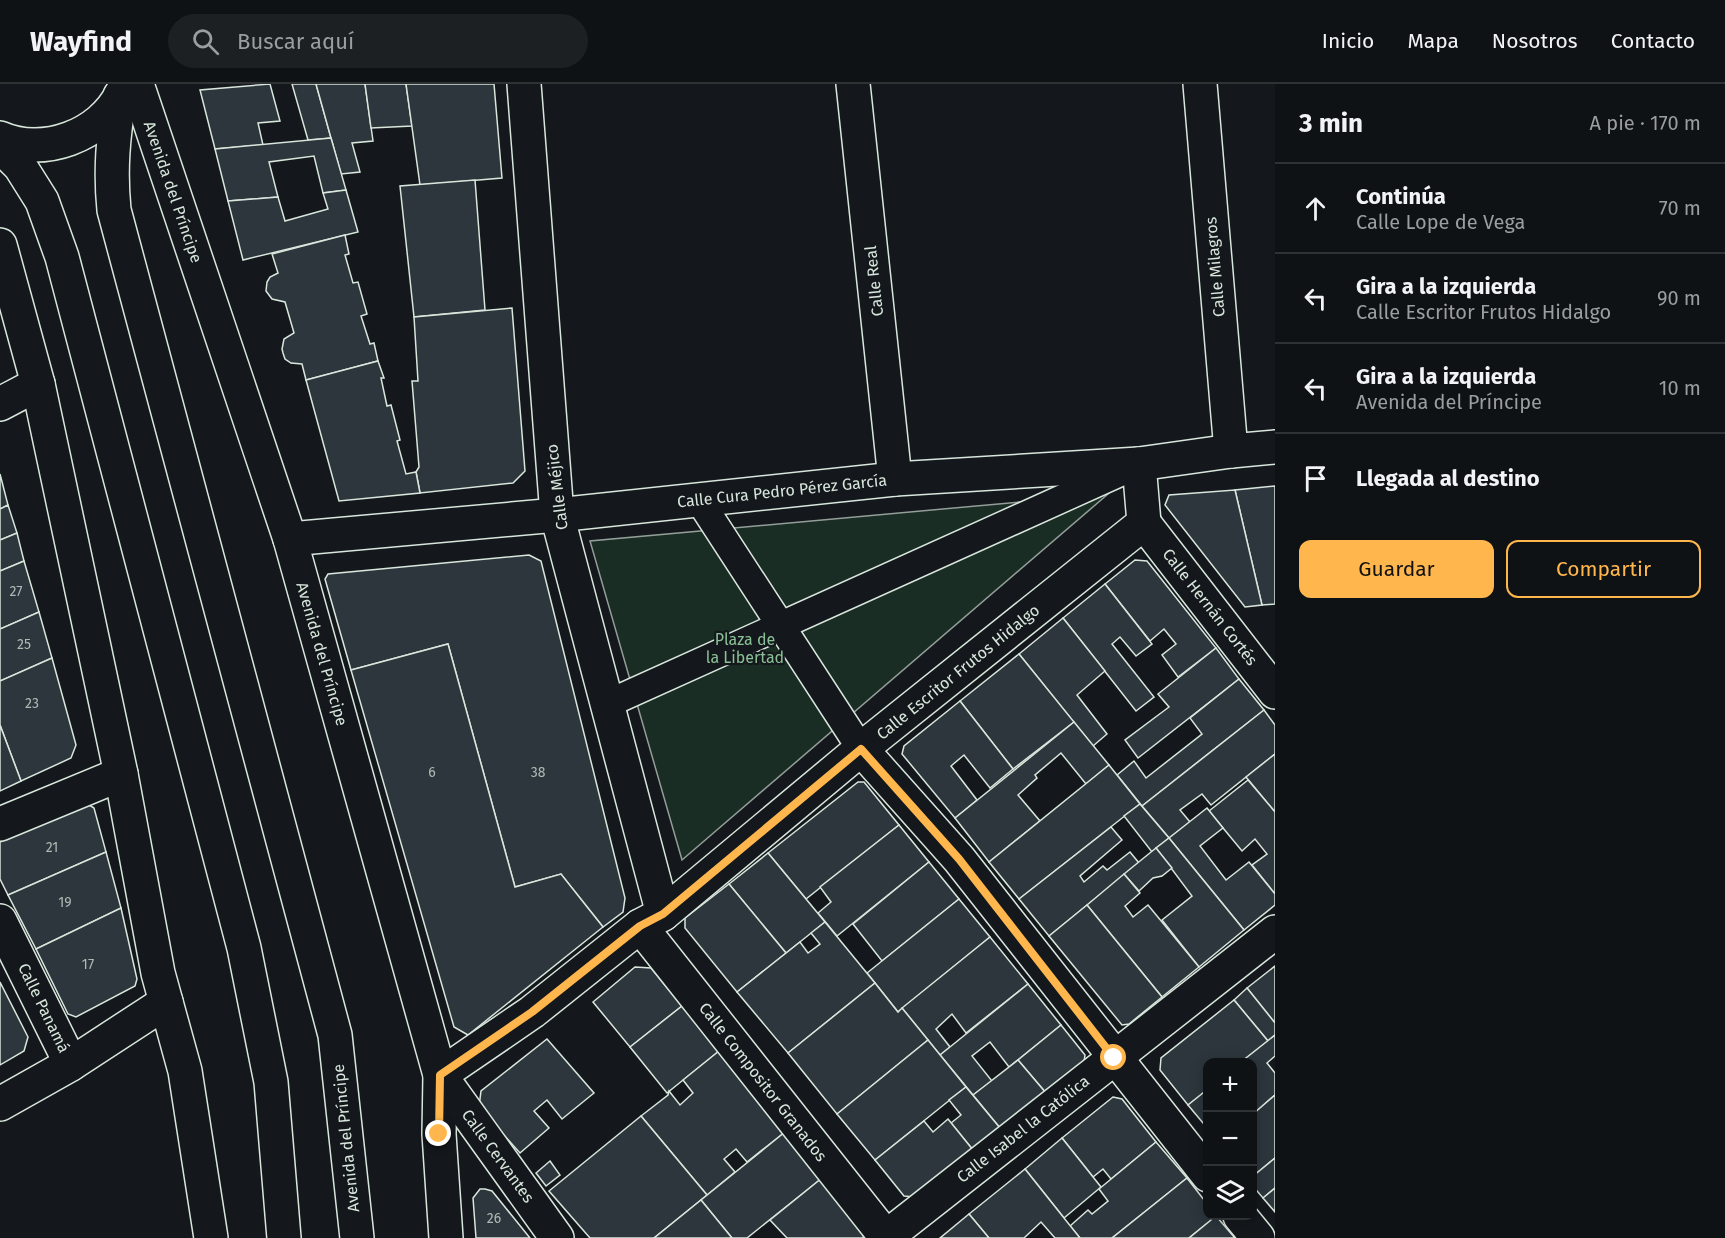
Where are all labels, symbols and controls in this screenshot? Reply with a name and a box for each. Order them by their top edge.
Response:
search box [168,14,588,68]
text: Wayfind [30,25,132,58]
icon: search [189,25,222,58]
text: Buscar aquí [237,28,354,55]
text: Inicio [1322,28,1374,54]
text: Mapa [1407,28,1459,54]
text: Nosotros [1492,28,1578,54]
text: Contacto [1611,28,1695,54]
text: 3 min [1299,108,1363,139]
text: A pie · 170 m [1590,111,1701,135]
street label: Avenida del Príncipe [140,119,206,265]
text: Continúa [1356,183,1446,210]
icon: ahead [1299,192,1332,225]
text: 70 m [1659,196,1701,220]
text: Calle Lope de Vega [1356,210,1525,234]
street label: Calle Milagros [1201,216,1229,318]
street label: Calle Real [861,244,887,317]
text: Gira a la izquierda [1356,273,1536,300]
icon: left [1299,282,1332,315]
text: 90 m [1657,286,1701,310]
text: Calle Escritor Frutos Hidalgo [1356,300,1611,324]
text: Gira a la izquierda [1356,363,1536,390]
icon: left [1299,372,1332,405]
text: 10 m [1659,376,1701,400]
text: Avenida del Príncipe [1356,390,1542,414]
street label: Calle Méjico [542,443,572,531]
icon: arrive [1299,462,1332,495]
text: Llegada al destino [1356,465,1540,492]
street label: Calle Cura Pedro Pérez García [676,471,888,511]
button: Guardar [1299,540,1494,598]
button: Compartir [1506,540,1701,598]
street label: Calle Hernán Cortés [1159,545,1261,669]
street label: Avenida del Príncipe [292,580,352,728]
house number: 27 [9,583,23,600]
street label: Calle Escritor Frutos Hidalgo [873,600,1043,744]
park label: Plaza de la Libertad [706,630,784,667]
house number: 25 [17,636,31,653]
house number: 23 [25,695,39,712]
house number: 6 [428,764,436,781]
house number: 38 [531,764,546,781]
house number: 21 [46,839,58,856]
house number: 19 [58,894,72,911]
house number: 17 [82,956,94,973]
street label: Calle Panamá [14,960,74,1056]
street label: Calle Compositor Granados [695,999,831,1165]
route start [1100,1044,1126,1070]
map controls [1203,1058,1257,1220]
button: + [1203,1058,1257,1112]
street label: Avenida del Príncipe [329,1063,363,1213]
street label: Calle Isabel la Católica [953,1071,1093,1187]
street label: Calle Cervantes [458,1106,538,1206]
button: − [1203,1112,1257,1166]
route end [425,1120,451,1146]
button: layers [1203,1166,1257,1220]
house number: 26 [487,1210,501,1227]

